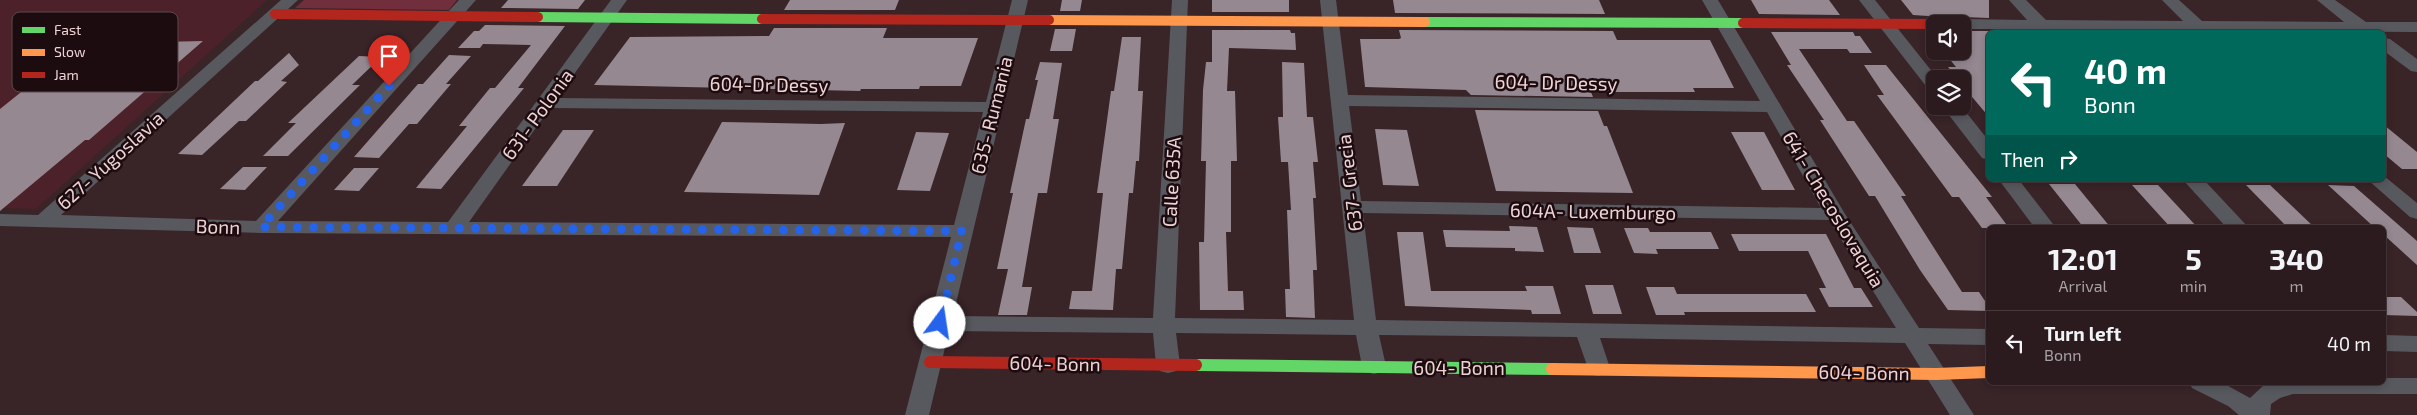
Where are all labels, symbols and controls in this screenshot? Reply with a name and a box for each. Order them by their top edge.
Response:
legend [12,12,178,92]
map controls [1926,15,1971,115]
button: sound [1926,15,1971,60]
text: Fast [54,21,81,38]
pin [368,35,410,86]
icon: arrive [375,42,403,70]
text: Slow [54,43,86,60]
text: 40 m [2084,49,2167,91]
icon: left [2001,50,2066,115]
street label: 635- Rumania [965,54,1017,176]
street label: 631- Polonia [496,64,578,164]
text: Jam [54,66,79,83]
street label: 604- Dr Dessy [1494,69,1618,95]
button: layers [1926,70,1971,115]
street label: 604-Dr Dessy [709,71,829,97]
text: Bonn [2084,91,2136,117]
street label: 627- Yugoslavia [52,106,168,214]
street label: 641- Checoslovaquia [1778,127,1890,291]
street label: 637- Grecia [1332,133,1366,233]
street label: Calle 635A [1157,136,1185,228]
icon: right [2054,145,2082,173]
text: Then [2001,148,2044,171]
street label: 604A- Luxemburgo [1510,198,1676,224]
street label: Bonn [195,214,241,238]
text: 12:01 [2048,240,2118,276]
text: 5 [2185,240,2202,276]
text: 340 [2269,240,2324,276]
text: Arrival [2059,276,2107,295]
text: min [2180,276,2207,295]
text: m [2290,276,2304,295]
position arrow [913,296,965,348]
text: Turn left [2044,322,2121,345]
icon: left [2001,329,2029,357]
text: 40 m [2327,332,2371,355]
text: Bonn [2044,345,2082,364]
street label: 604- Bonn [1009,351,1101,375]
street label: 604- Bonn [1413,356,1505,379]
street label: 604- Bonn [1818,360,1910,384]

